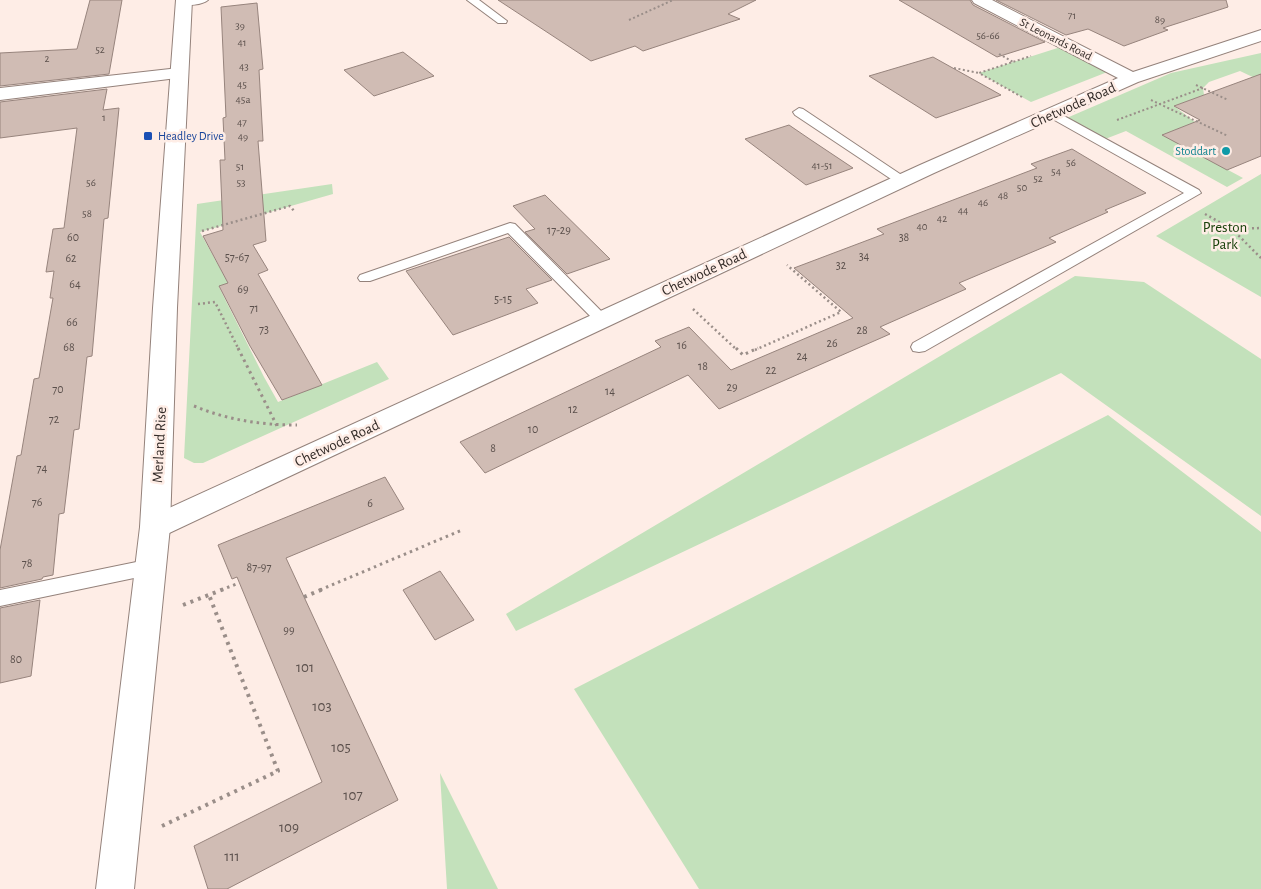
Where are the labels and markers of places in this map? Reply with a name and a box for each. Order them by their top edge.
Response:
marker: Headley Drive [142,130,154,142]
place label: Headley Drive [158,130,224,143]
place label: Stoddart [1175,145,1216,157]
marker: Stoddart [1220,145,1232,157]

